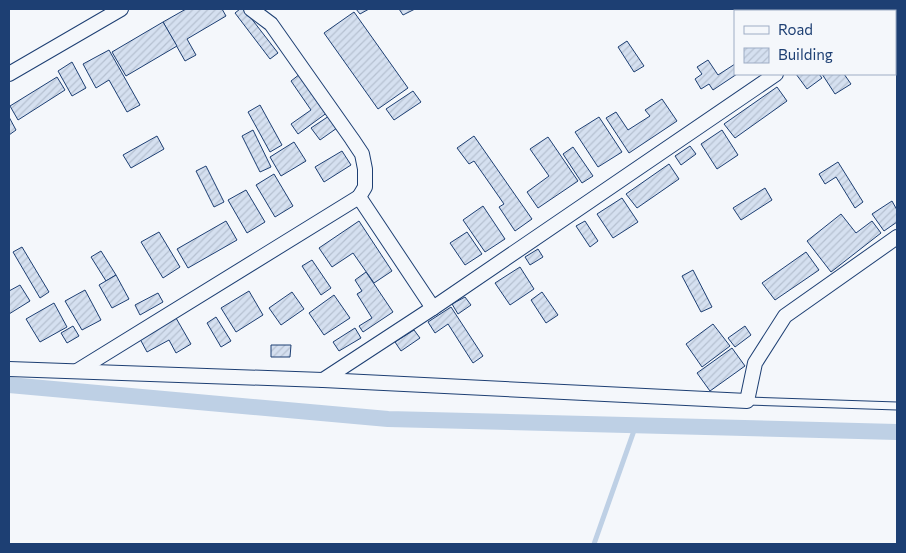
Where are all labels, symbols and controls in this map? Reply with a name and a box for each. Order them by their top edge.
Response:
legend [734,10,896,75]
text: Road [778,20,813,38]
text: Building [778,45,833,63]

